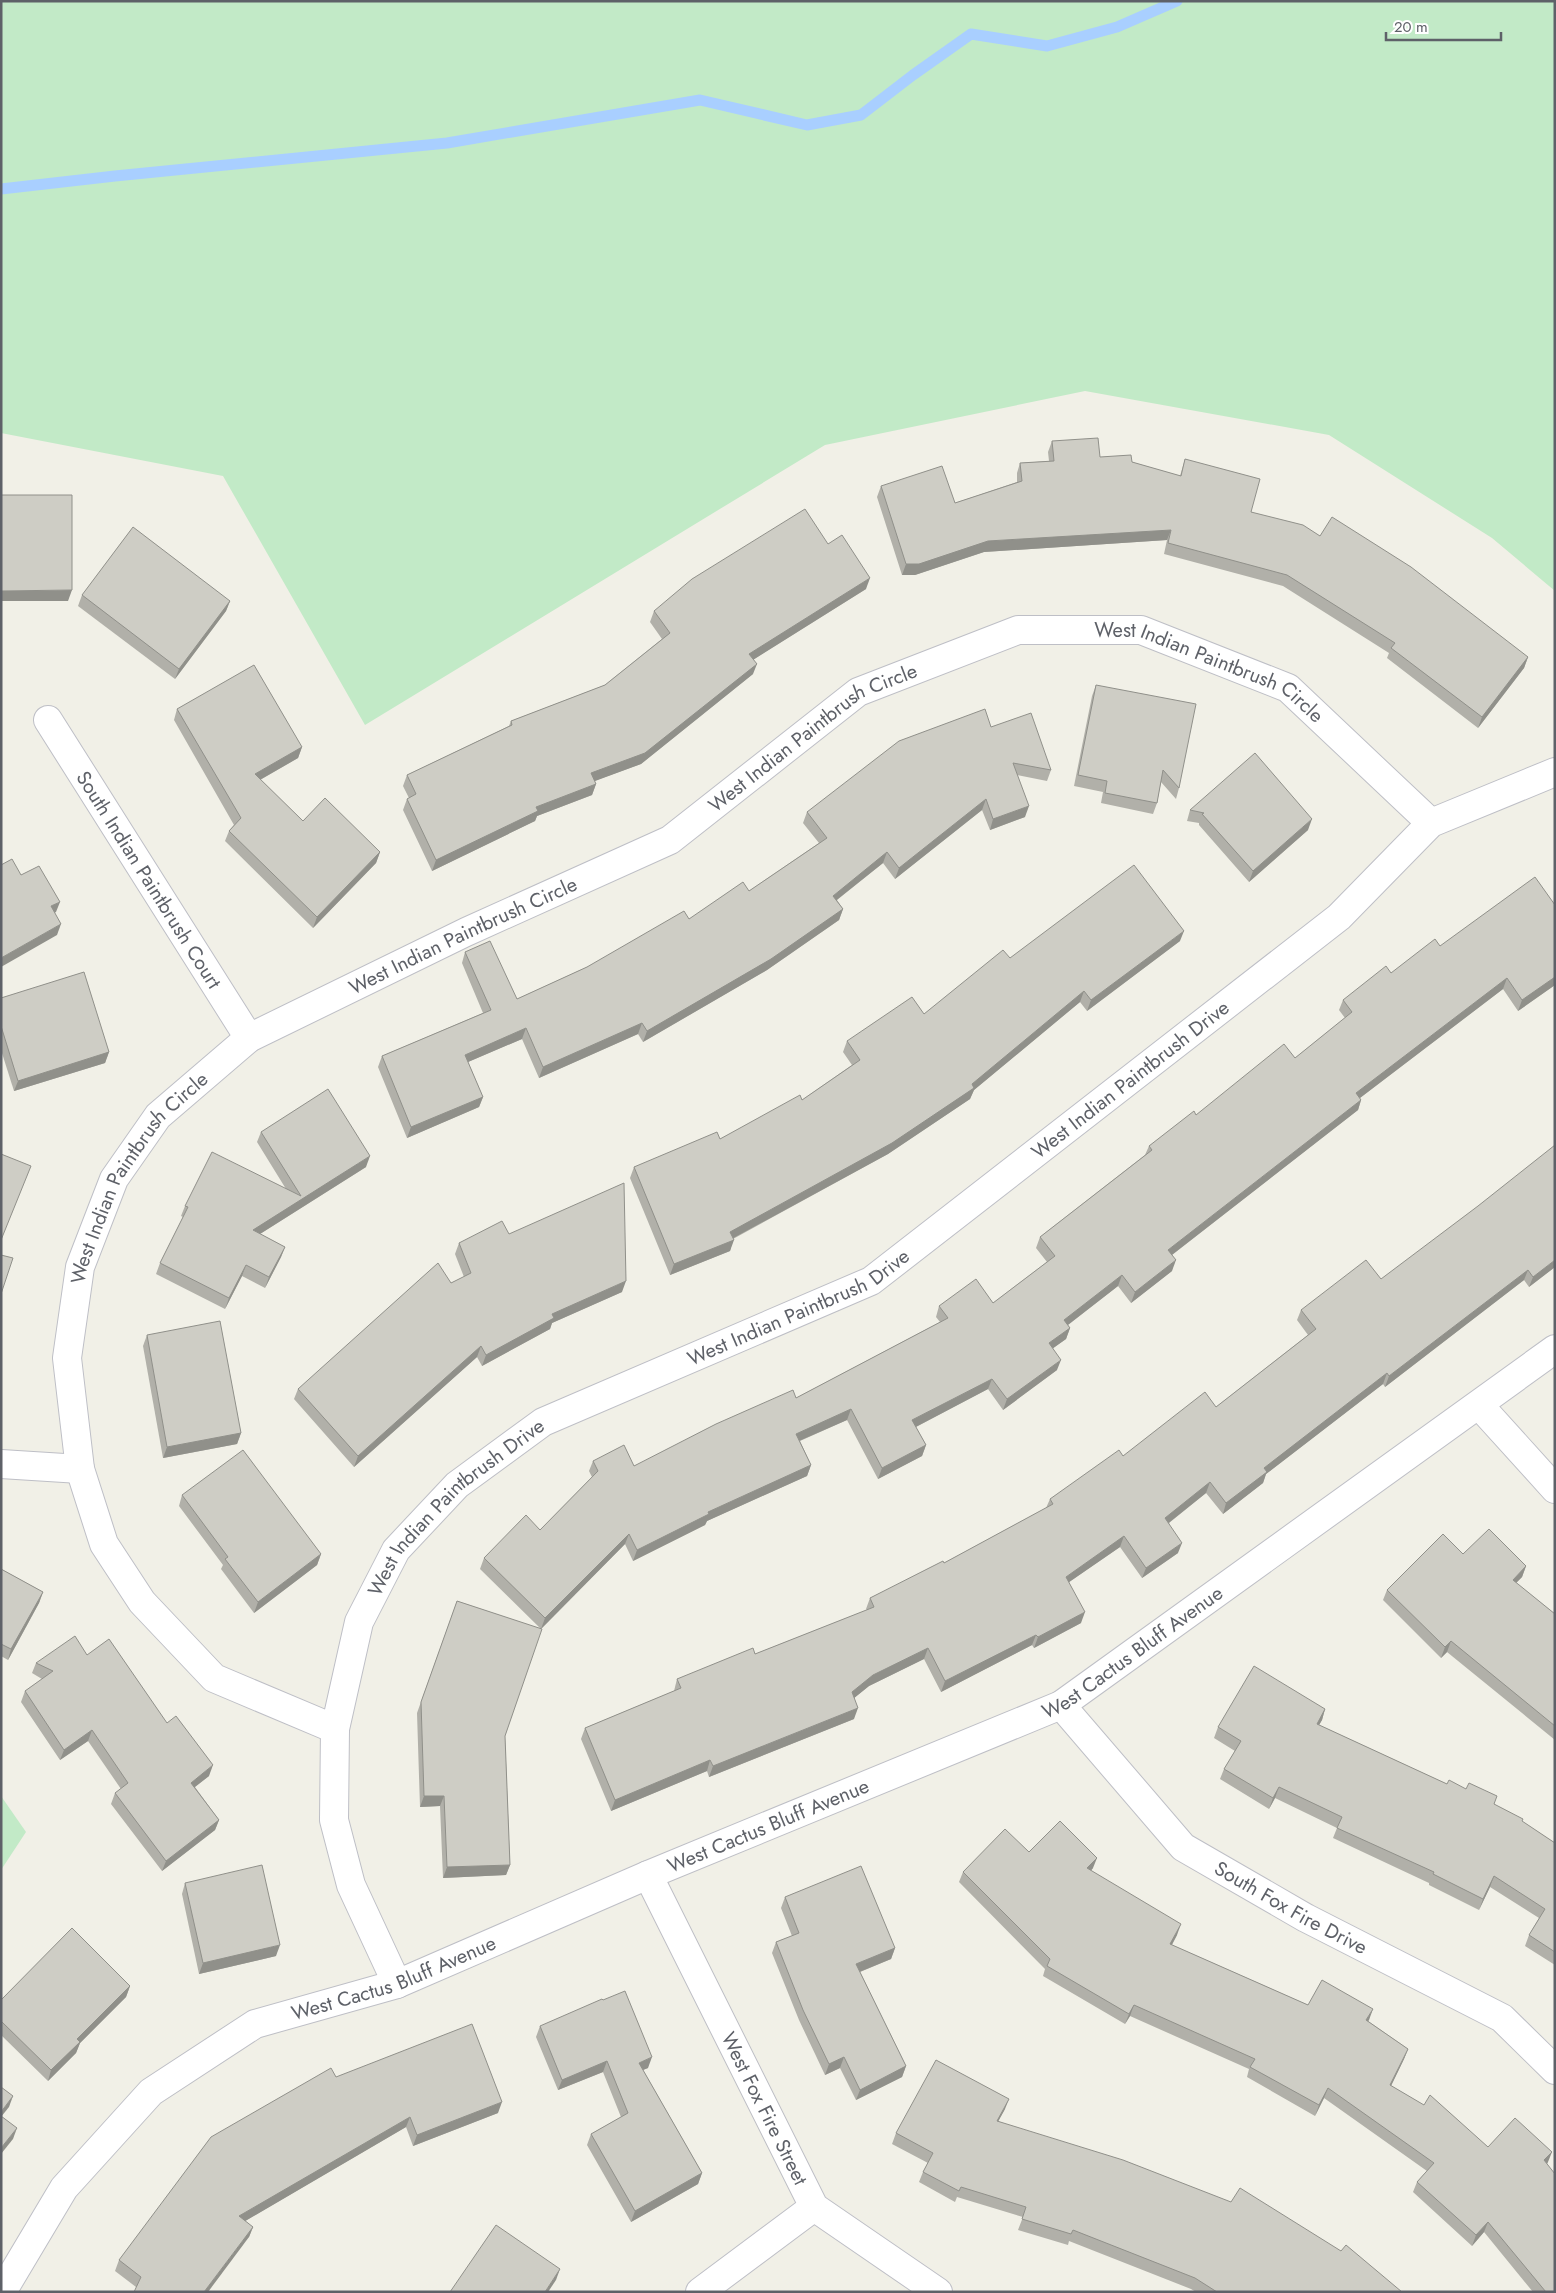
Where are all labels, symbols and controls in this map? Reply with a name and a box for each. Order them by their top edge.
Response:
scale bar [1386,10,1501,42]
text: 20 m [1394,16,1428,38]
street label: West Indian Paintbrush Circle [1094,616,1330,729]
street label: West Indian Paintbrush Circle [702,656,921,819]
street label: South Indian Paintbrush Court [69,765,229,994]
street label: West Indian Paintbrush Circle [344,869,582,1002]
street label: West Indian Paintbrush Drive [1025,993,1235,1166]
street label: West Indian Paintbrush Circle [63,1065,214,1285]
street label: West Indian Paintbrush Drive [683,1242,916,1373]
street label: West Indian Paintbrush Drive [360,1411,550,1601]
street label: West Cactus Bluff Avenue [1037,1579,1229,1726]
street label: West Cactus Bluff Avenue [663,1771,873,1880]
street label: South Fox Fire Drive [1209,1854,1372,1961]
street label: West Cactus Bluff Avenue [288,1928,500,2028]
street label: West Fox Fire Street [714,2027,815,2190]

